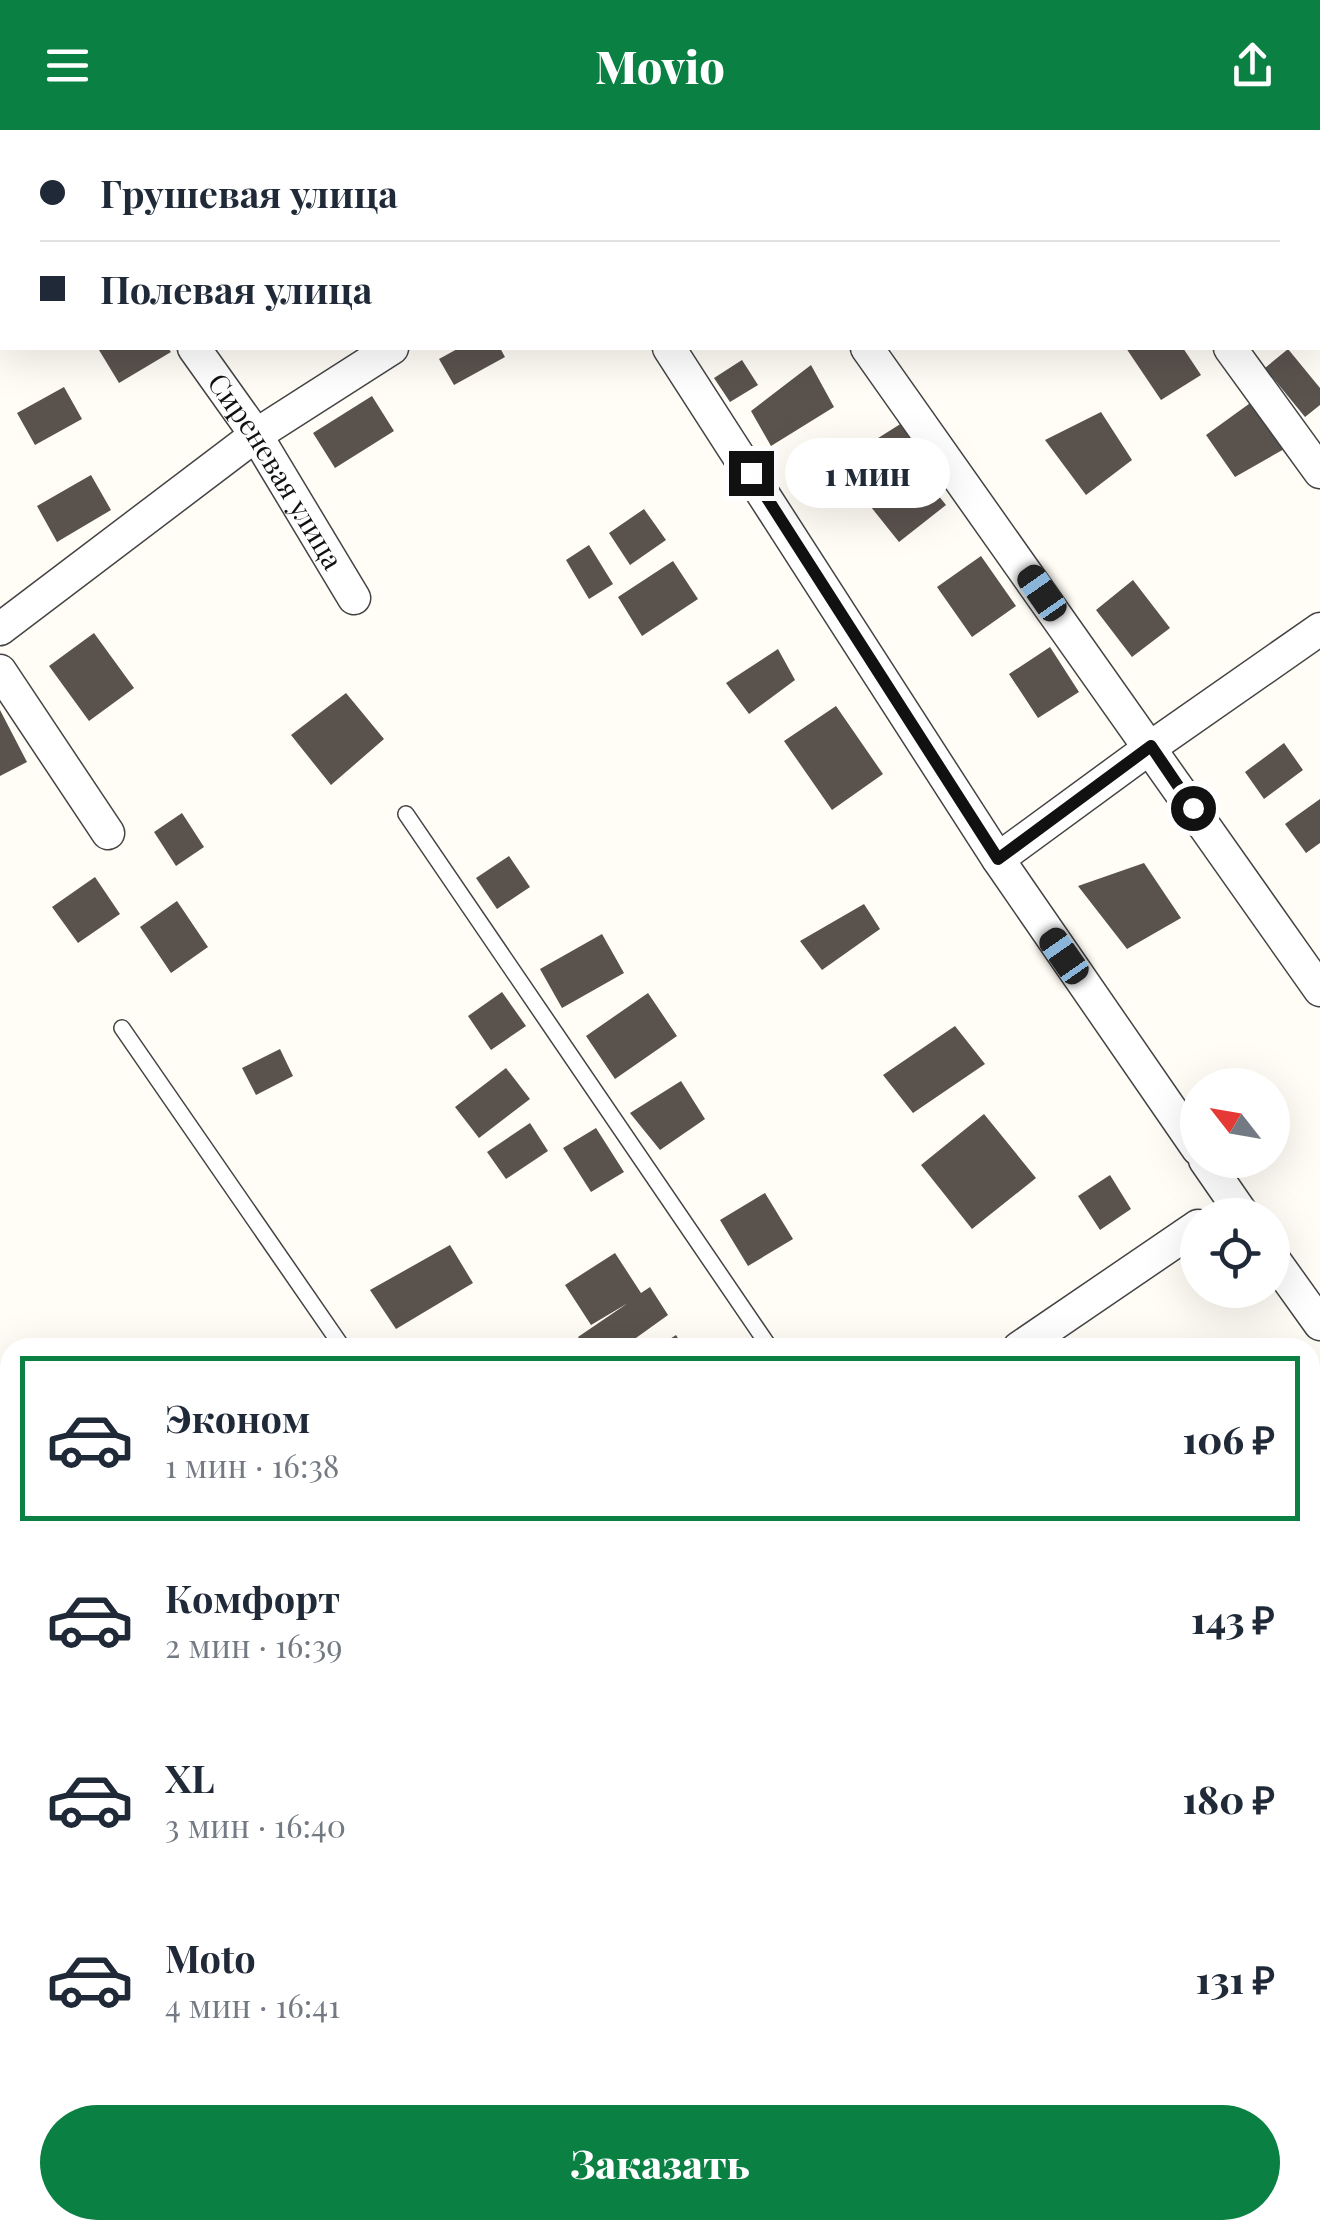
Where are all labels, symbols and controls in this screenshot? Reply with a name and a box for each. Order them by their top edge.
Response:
text: Movio [595,35,725,95]
icon: menu [40,38,95,93]
icon: share [1225,38,1280,93]
text: Грушевая улица [100,167,398,218]
text: Полевая улица [100,263,372,314]
street label: Сиреневая улица [201,365,352,576]
callout: 1 мин [786,438,951,508]
route end [729,451,774,496]
text: 1 мин [825,451,910,494]
car [1013,560,1071,626]
route start [1171,786,1216,831]
car [1035,923,1093,989]
north arrow [1180,1068,1290,1178]
map controls [1180,1068,1290,1308]
button: locate [1180,1198,1290,1308]
text: Эконом [165,1392,310,1443]
icon: car [45,1394,135,1484]
text: 106 ₽ [1183,1413,1275,1464]
text: 1 мин · 16:38 [165,1443,339,1486]
text: Комфорт [165,1572,340,1623]
icon: car [45,1574,135,1664]
text: 143 ₽ [1191,1593,1275,1644]
text: 2 мин · 16:39 [165,1623,343,1666]
text: XL [165,1752,214,1803]
icon: car [45,1754,135,1844]
text: 180 ₽ [1183,1773,1275,1824]
text: 3 мин · 16:40 [165,1803,346,1846]
text: Moto [165,1932,256,1983]
icon: car [45,1934,135,2024]
text: 131 ₽ [1196,1953,1275,2004]
text: 4 мин · 16:41 [165,1983,340,2026]
button: Заказать [40,2105,1280,2220]

